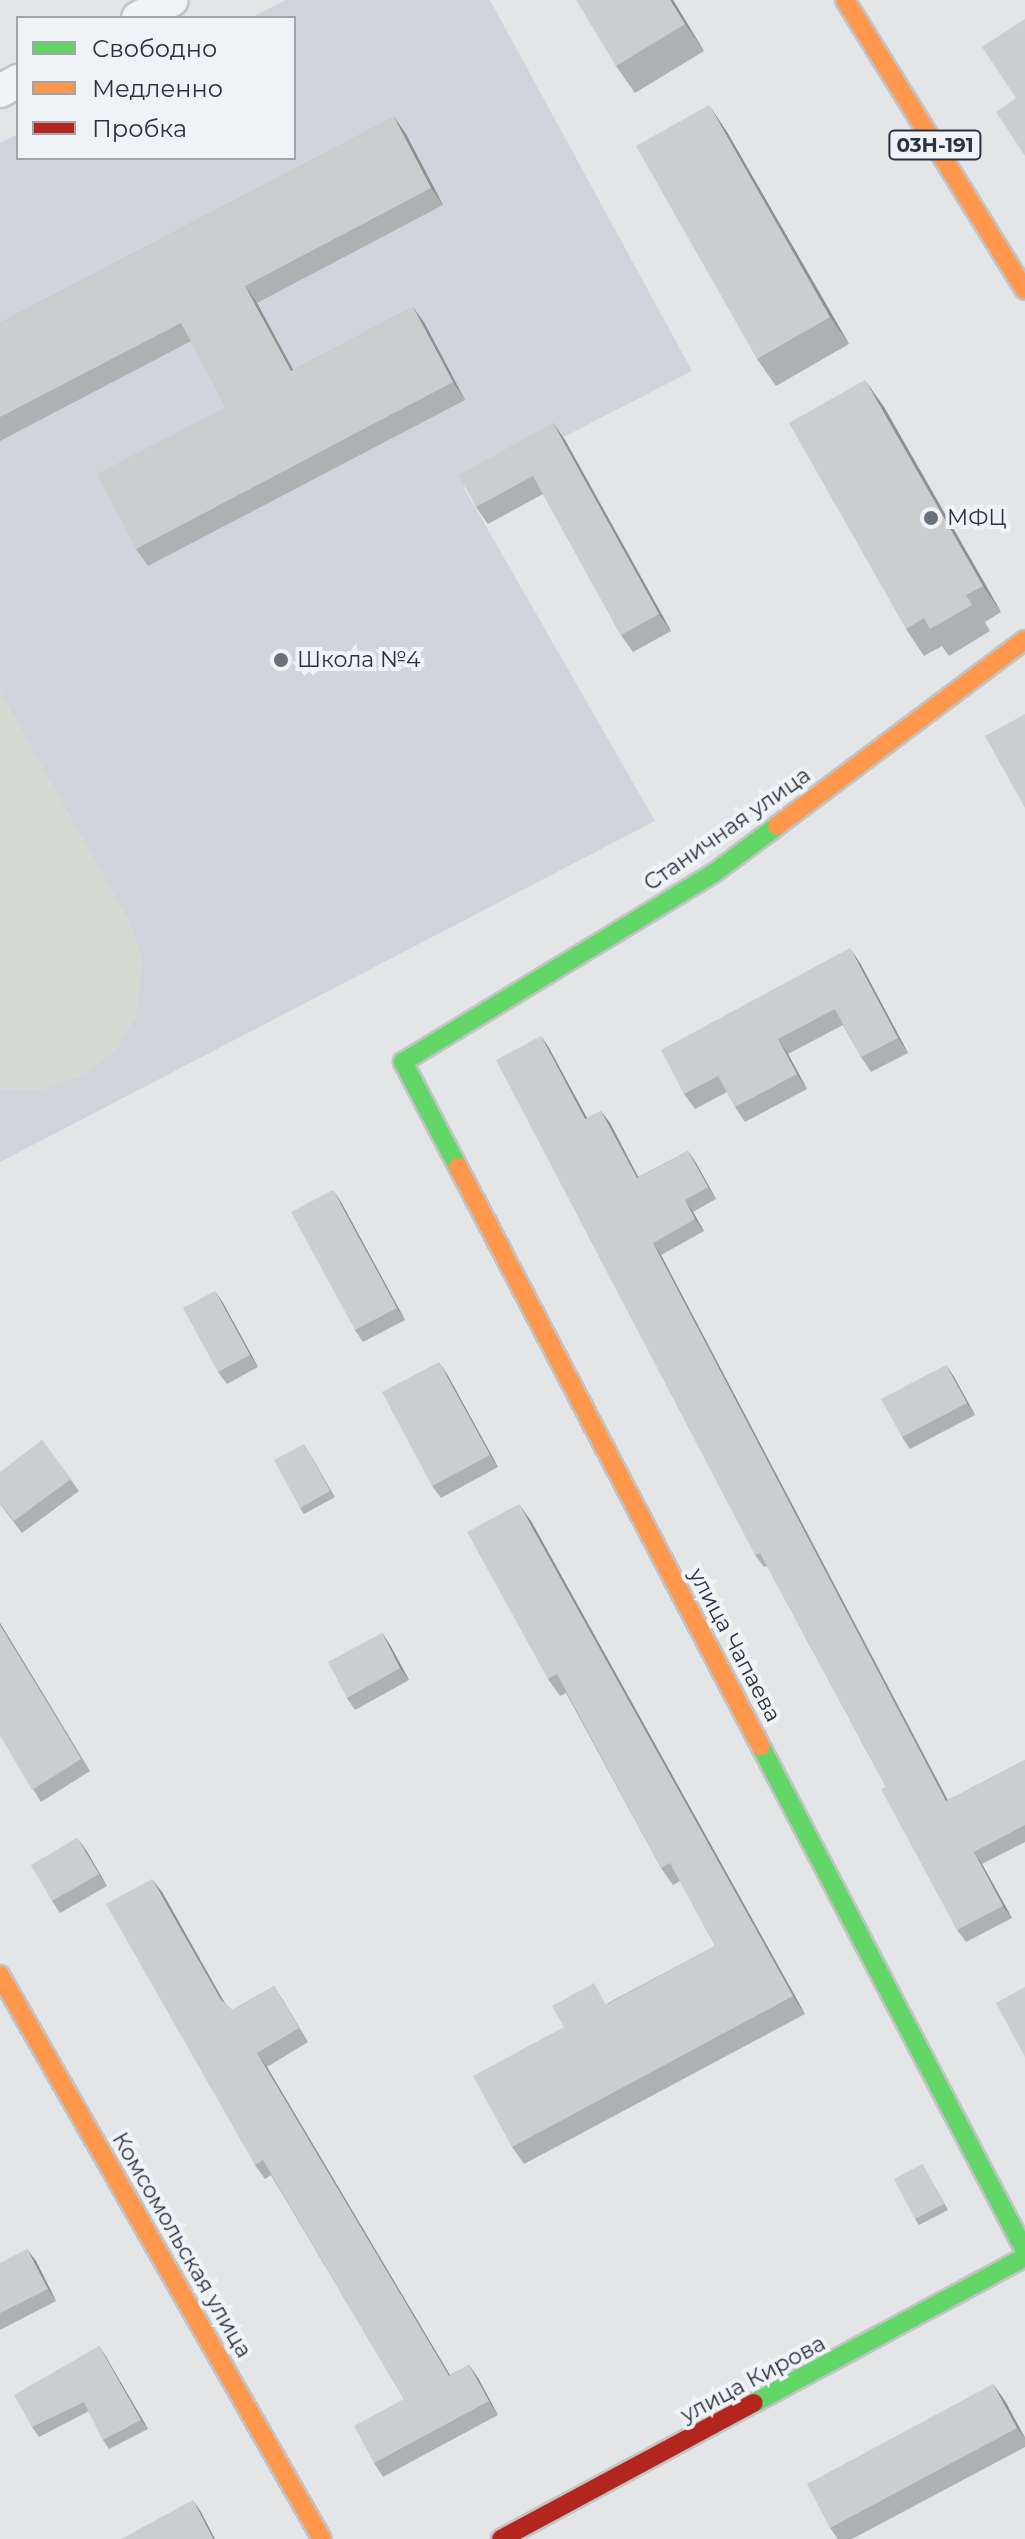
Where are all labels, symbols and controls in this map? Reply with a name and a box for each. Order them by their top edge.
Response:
legend [16,16,296,160]
text: Свободно [92,34,217,63]
text: Медленно [92,74,223,103]
text: Пробка [92,114,187,143]
road number: 03Н-191 [887,129,983,161]
place label: МФЦ [947,505,1007,531]
marker: МФЦ [922,509,940,527]
place label: Школа №4 [297,647,421,673]
marker: Школа №4 [272,651,290,669]
street label: Станичная улица [639,762,815,896]
street label: улица Чапаева [683,1564,787,1726]
street label: Комсомольская улица [107,2128,257,2362]
street label: улица Кирова [676,2330,830,2428]

